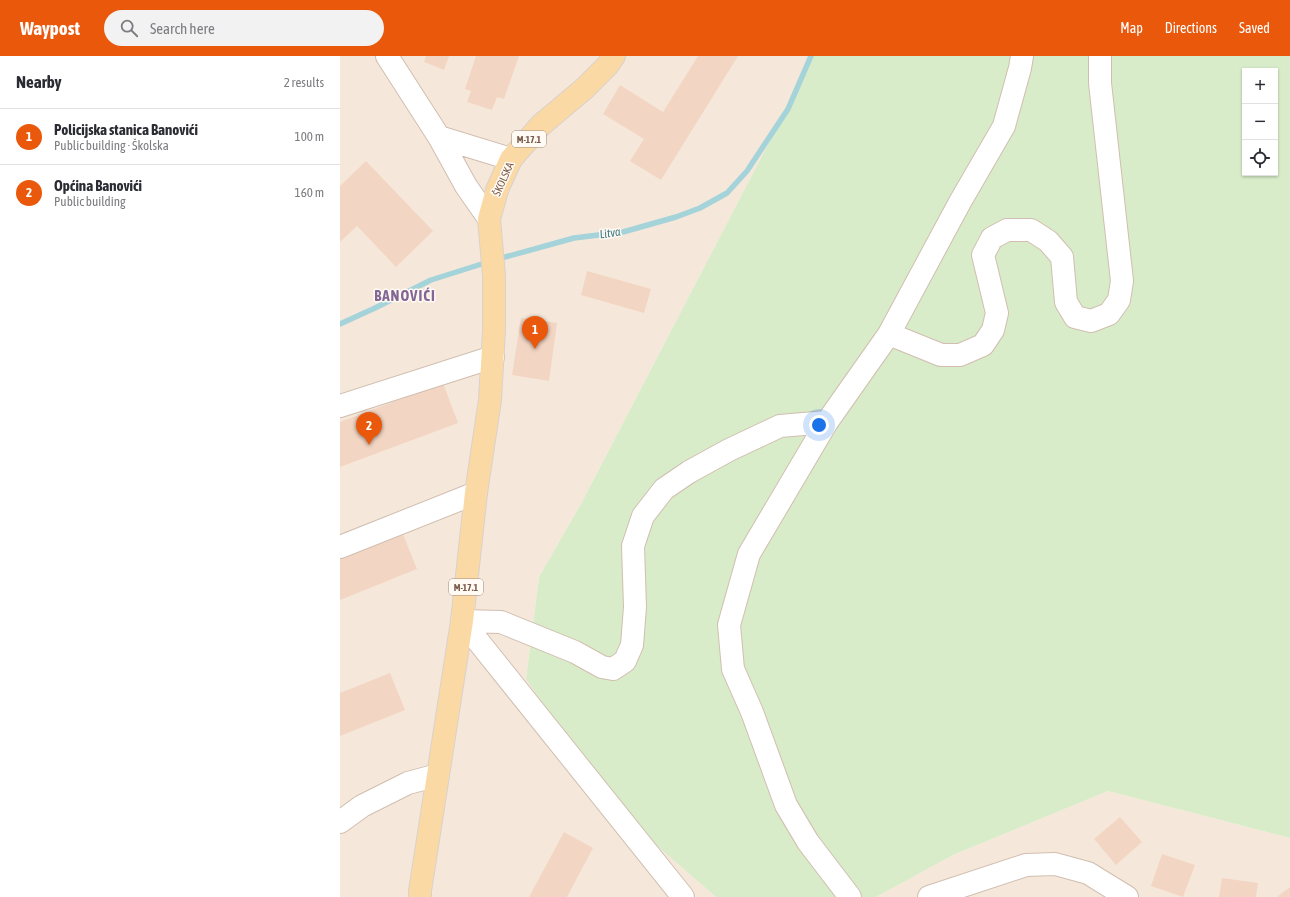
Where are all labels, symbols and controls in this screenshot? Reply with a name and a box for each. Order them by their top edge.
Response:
search box [104,10,384,46]
text: Waypost [20,17,80,39]
icon: search [118,17,140,39]
text: Search here [150,20,215,37]
text: Map [1120,20,1143,36]
text: Directions [1165,20,1217,36]
text: Saved [1239,20,1270,36]
map controls [1242,68,1278,176]
button: + [1242,68,1278,104]
text: Nearby [16,72,62,92]
text: 2 results [284,75,324,90]
button: − [1242,104,1278,140]
text: Policijska stanica Banovići [54,121,198,138]
text: 1 [26,129,32,144]
text: 100 m [295,129,324,144]
road number: M-17.1 [512,131,546,147]
text: Public building · Školska [54,138,169,153]
button: locate [1242,140,1278,176]
street label: ŠKOLSKA [490,160,516,198]
text: Općina Banovići [54,177,142,194]
text: 2 [26,185,32,200]
text: 160 m [295,185,324,200]
text: Public building [54,194,126,209]
water label: Litva [598,224,622,242]
district label: BANOVIĆI [374,287,436,304]
pin: 1 [522,316,548,349]
pin: 2 [356,412,382,445]
your location [809,415,829,435]
road number: M-17.1 [449,579,483,595]

